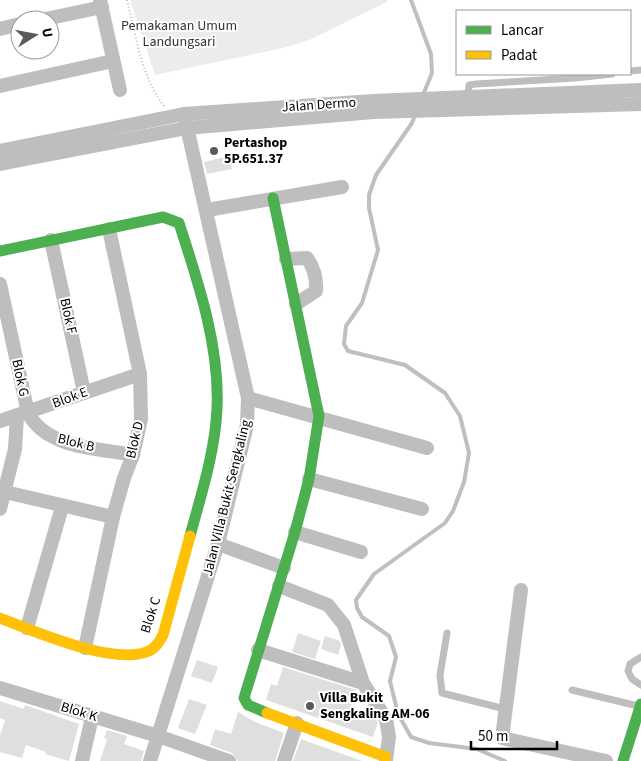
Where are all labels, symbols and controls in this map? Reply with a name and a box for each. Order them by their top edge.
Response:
north arrow [10,10,60,60]
legend [456,10,631,75]
park label: Pemakaman Umum Landungsari [121,16,237,52]
text: Lancar [501,20,544,41]
text: U [36,26,57,39]
text: Padat [501,45,537,66]
street label: Jalan Dermo [281,92,357,118]
place label: Pertashop 5P.651.37 [224,133,287,169]
marker: Pertashop 5P.651.37 [208,145,220,157]
street label: Blok F [54,296,82,336]
street label: Blok G [6,357,34,399]
street label: Blok E [49,382,91,414]
street label: Jalan Villa Bukit Sengkaling [198,417,256,579]
street label: Blok D [121,419,149,461]
street label: Blok B [55,429,97,457]
street label: Blok C [136,594,166,636]
place label: Villa Bukit Sengkaling AM-06 [319,688,430,724]
street label: Blok K [58,697,101,727]
marker: Villa Bukit Sengkaling AM-06 [304,700,316,712]
scale bar [471,718,557,750]
text: 50 m [478,726,508,747]

